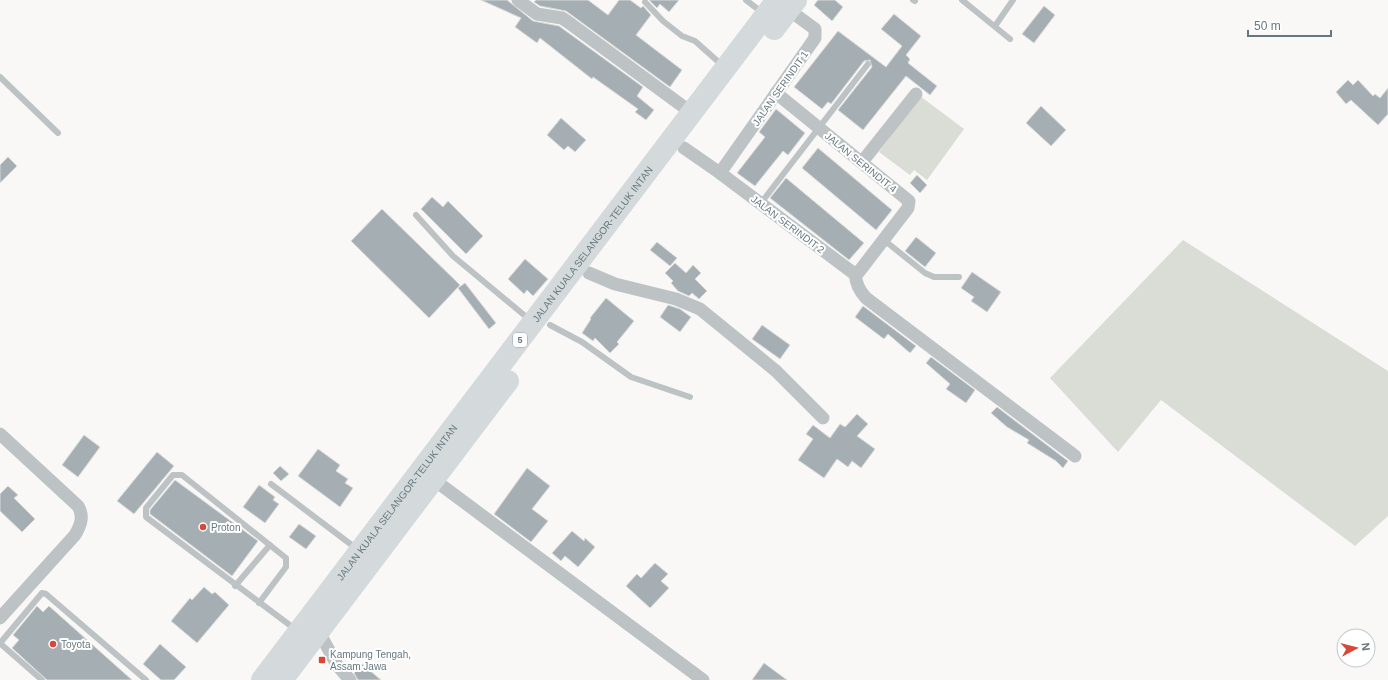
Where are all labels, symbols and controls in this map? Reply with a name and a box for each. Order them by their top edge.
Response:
scale bar [1248,12,1331,38]
text: 50 m [1254,19,1281,33]
street label: JALAN SERINDIT 1 [750,48,811,128]
street label: JALAN SERINDIT 4 [823,130,899,195]
street label: JALAN KUALA SELANGOR-TELUK INTAN [530,164,655,324]
street label: JALAN SERINDIT 2 [749,193,827,256]
road number: 5 [513,333,527,347]
street label: JALAN KUALA SELANGOR-TELUK INTAN [335,423,459,582]
marker: Proton [198,522,208,532]
place label: Proton [211,522,240,533]
north arrow [1336,628,1376,668]
marker: Toyota [48,639,58,649]
place label: Toyota [61,639,91,650]
text: N [1359,642,1372,652]
place label: Kampung Tengah, Assam Jawa [330,649,411,672]
marker: Kampung Tengah, Assam Jawa [317,655,327,665]

